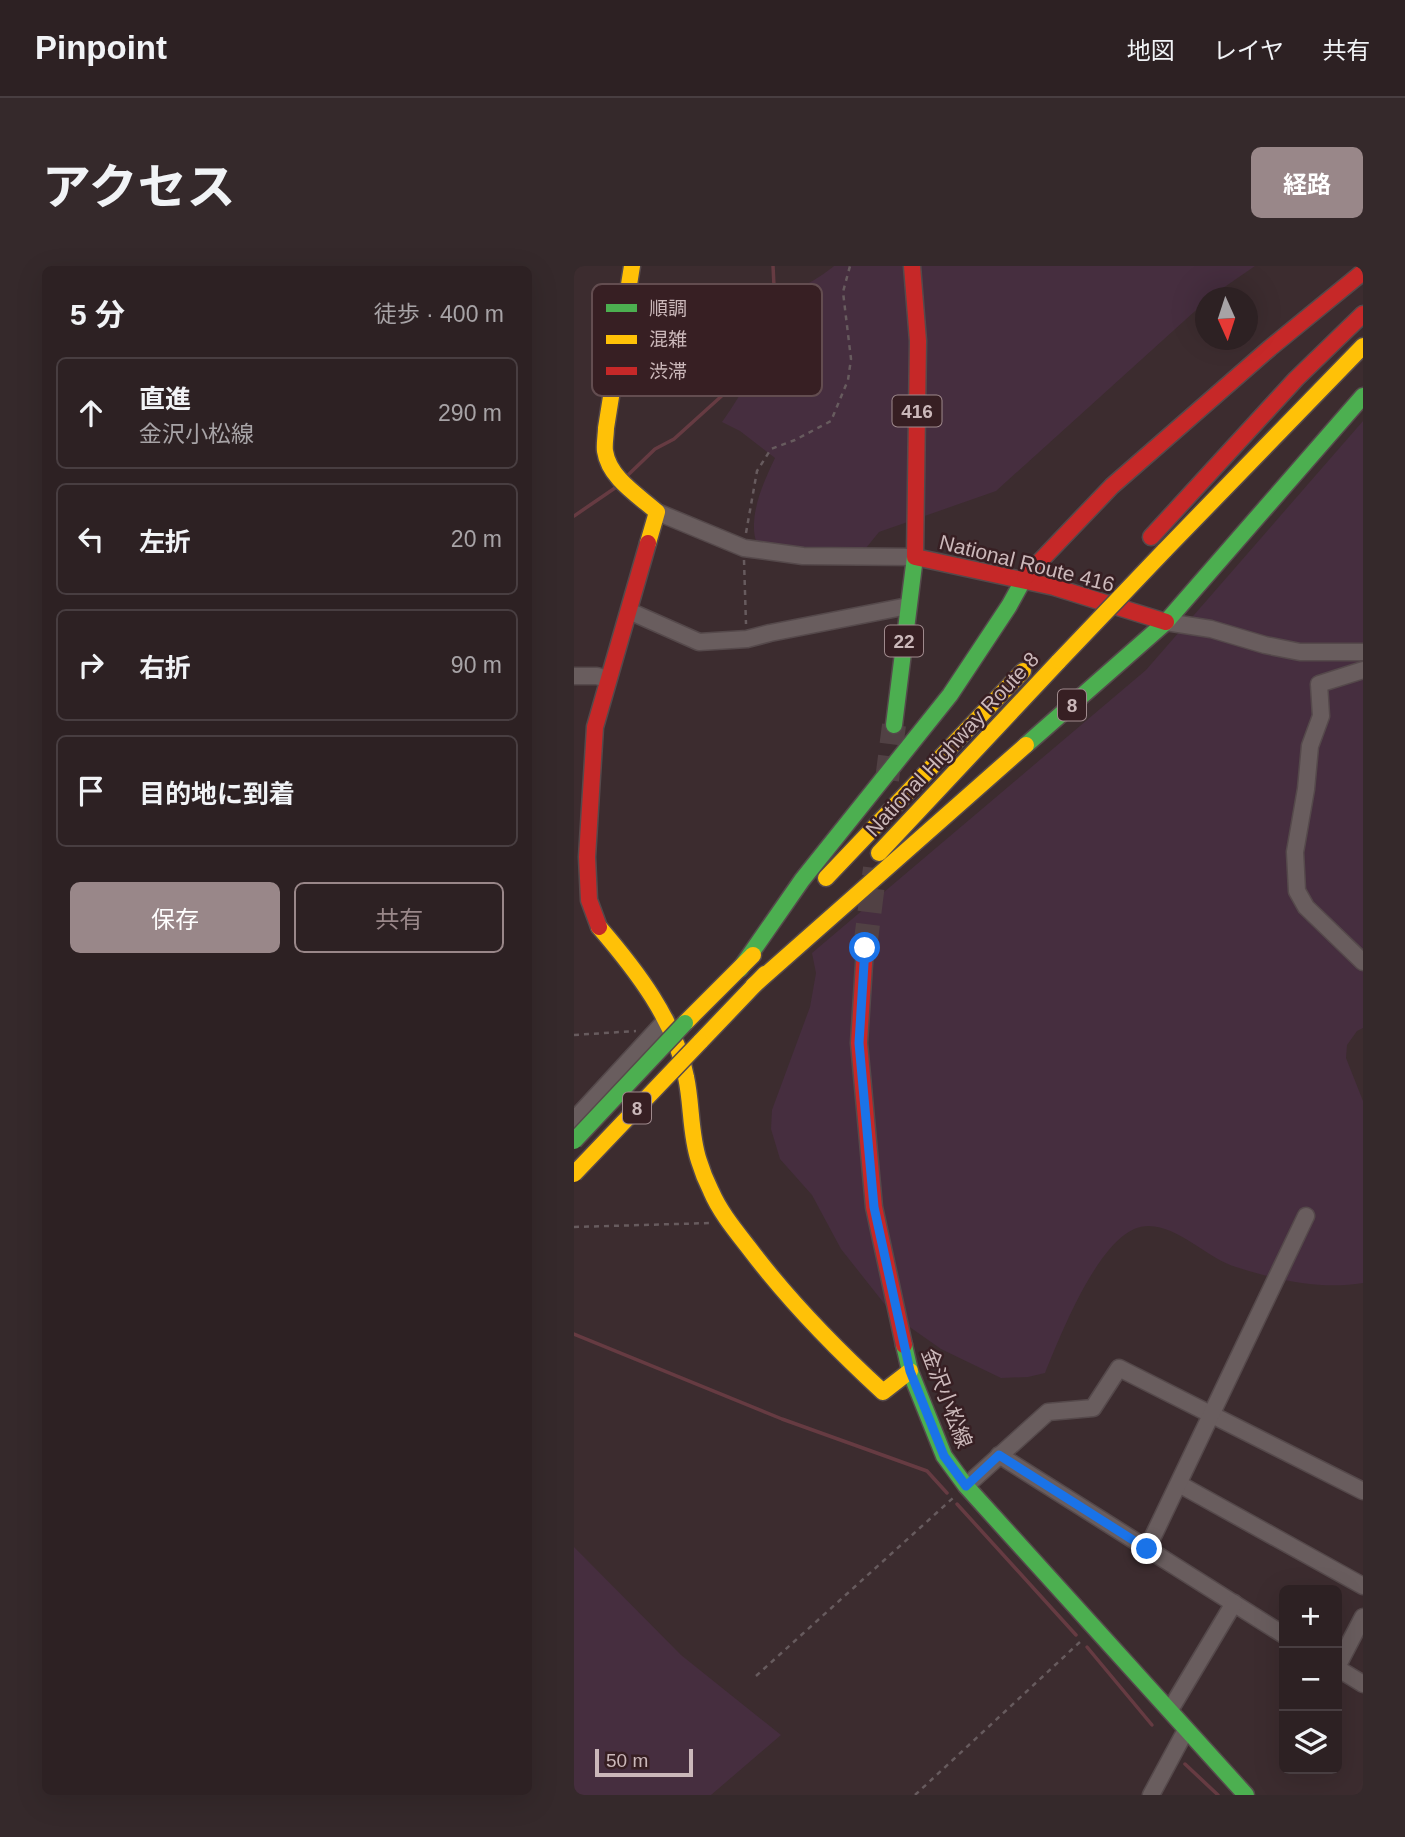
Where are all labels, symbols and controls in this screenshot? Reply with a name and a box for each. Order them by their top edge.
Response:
text: Pinpoint [35,29,167,66]
text: 地図 [1127,37,1175,64]
text: レイヤ [1213,37,1284,64]
text: 共有 [1322,37,1370,64]
button: 経路 [1251,147,1363,218]
text: アクセス [42,160,236,214]
legend [592,284,822,396]
north arrow [1195,287,1258,350]
text: 5 分 [70,298,125,331]
text: 順調 [649,298,687,319]
text: 徒歩 · 400 m [374,301,504,327]
text: 混雑 [649,329,687,350]
text: 渋滞 [649,361,687,382]
text: 直進 [139,384,191,414]
icon: ahead [72,394,110,432]
road number: 416 [892,396,942,426]
text: 290 m [438,400,502,426]
text: 金沢小松線 [139,421,254,447]
icon: left [72,520,110,558]
text: 20 m [451,526,502,552]
text: 左折 [139,527,191,557]
street label: National Route 416 [937,530,1117,596]
road number: 22 [885,626,923,656]
icon: right [72,646,110,684]
street label: National Highway Route 8 [861,647,1043,841]
text: 90 m [451,652,502,678]
text: 右折 [139,653,191,683]
road number: 8 [1058,690,1086,720]
icon: arrive [72,772,110,810]
text: 目的地に到着 [139,779,295,809]
button: 保存 [70,882,280,953]
button: 共有 [294,882,504,953]
route start [849,932,880,963]
road number: 8 [623,1093,651,1124]
street label: 金沢小松線 [917,1345,977,1451]
route end [1131,1533,1162,1564]
map controls [1279,1585,1342,1774]
button: + [1279,1585,1342,1648]
button: − [1279,1648,1342,1711]
button: layers [1279,1711,1342,1774]
scale bar [595,1746,693,1778]
text: 50 m [606,1750,648,1771]

